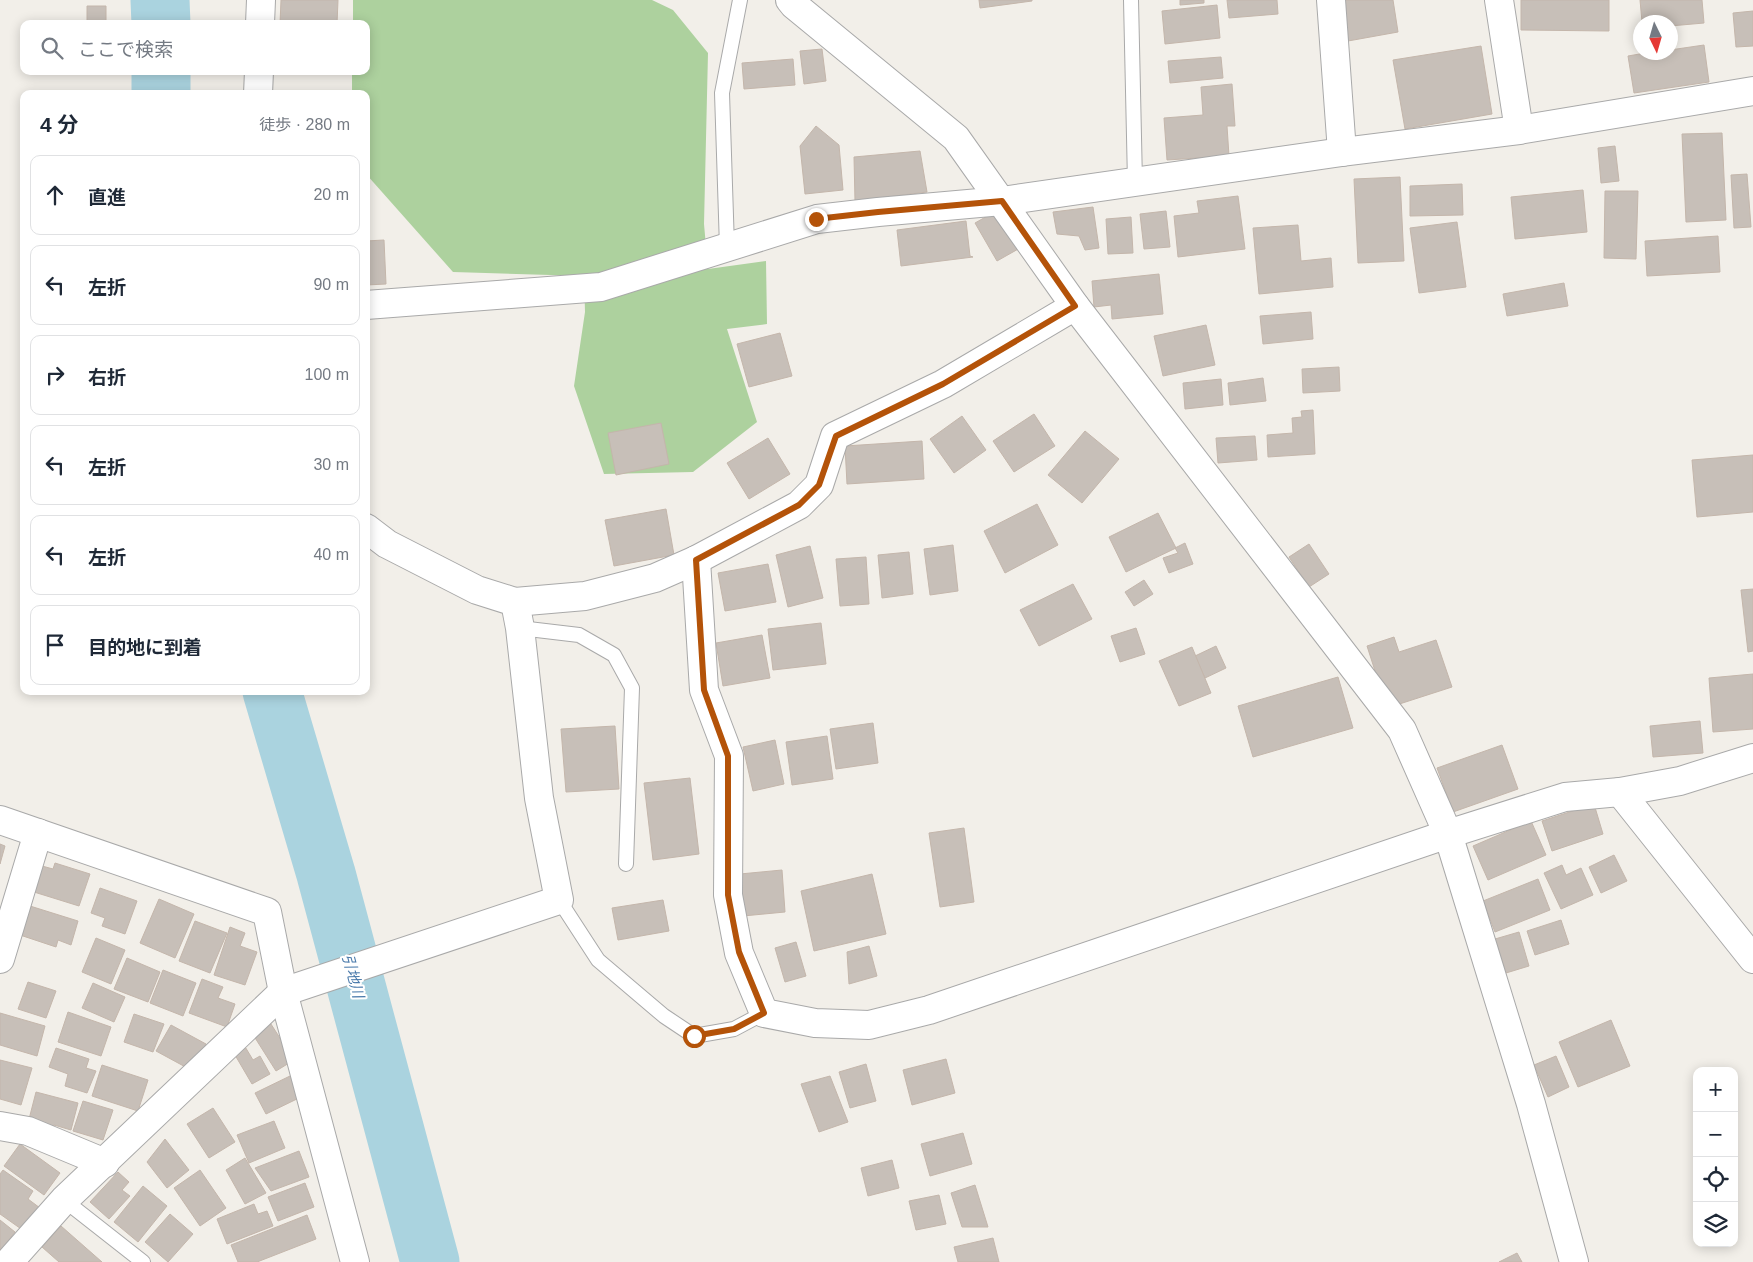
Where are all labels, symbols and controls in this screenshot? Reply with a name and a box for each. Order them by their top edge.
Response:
north arrow [1633,15,1678,60]
search box [20,20,370,75]
icon: search [38,34,66,62]
text: ここで検索 [78,39,173,60]
text: 4 分 [40,113,79,136]
text: 徒歩 · 280 m [259,116,350,133]
icon: ahead [41,181,69,209]
text: 20 m [313,186,349,203]
text: 直進 [88,187,126,208]
route end [805,208,828,231]
icon: left [41,271,69,299]
text: 90 m [313,276,349,293]
text: 左折 [88,277,126,298]
icon: right [41,361,69,389]
text: 100 m [305,366,349,383]
text: 右折 [88,367,126,388]
icon: left [41,451,69,479]
text: 30 m [313,456,349,473]
text: 左折 [88,457,126,478]
icon: left [41,541,69,569]
text: 40 m [313,546,349,563]
text: 左折 [88,547,126,568]
icon: arrive [41,631,69,659]
text: 目的地に到着 [88,637,202,658]
water label: 引地川 [339,952,368,1002]
route start [683,1025,706,1048]
map controls [1693,1067,1738,1247]
button: + [1693,1067,1738,1112]
button: − [1693,1112,1738,1157]
button: locate [1693,1157,1738,1202]
button: layers [1693,1202,1738,1247]

